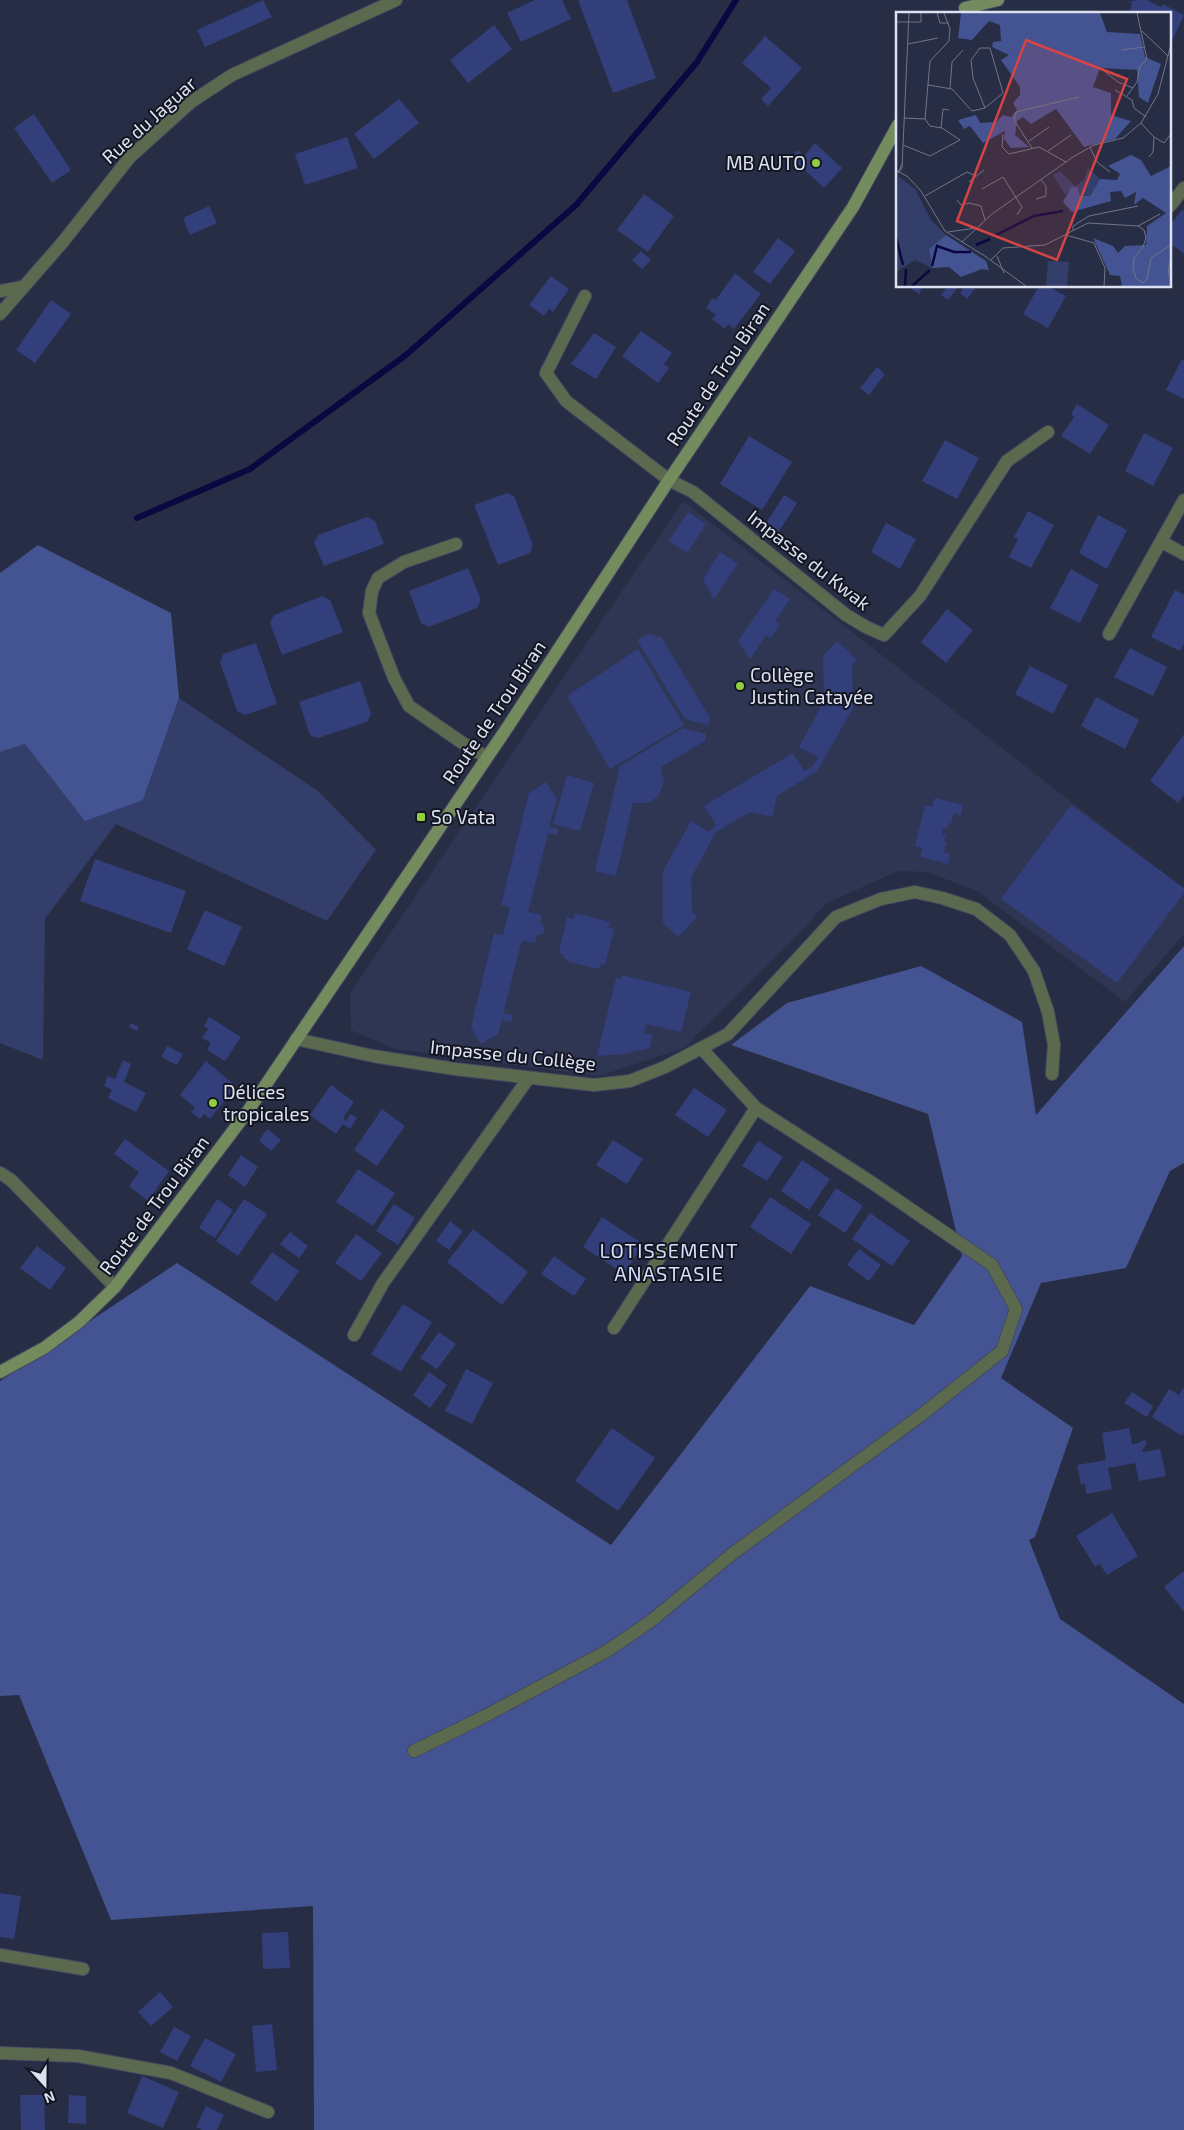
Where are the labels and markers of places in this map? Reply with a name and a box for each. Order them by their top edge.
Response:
place label: MB AUTO [726,151,806,174]
marker: MB AUTO [810,157,822,169]
place label: Collège Justin Catayée [750,663,873,708]
marker: Collège Justin Catayée [734,680,746,692]
place label: So Vata [431,805,495,828]
marker: So Vata [415,811,427,823]
place label: Délices tropicales [223,1080,309,1125]
marker: Délices tropicales [207,1097,219,1109]

